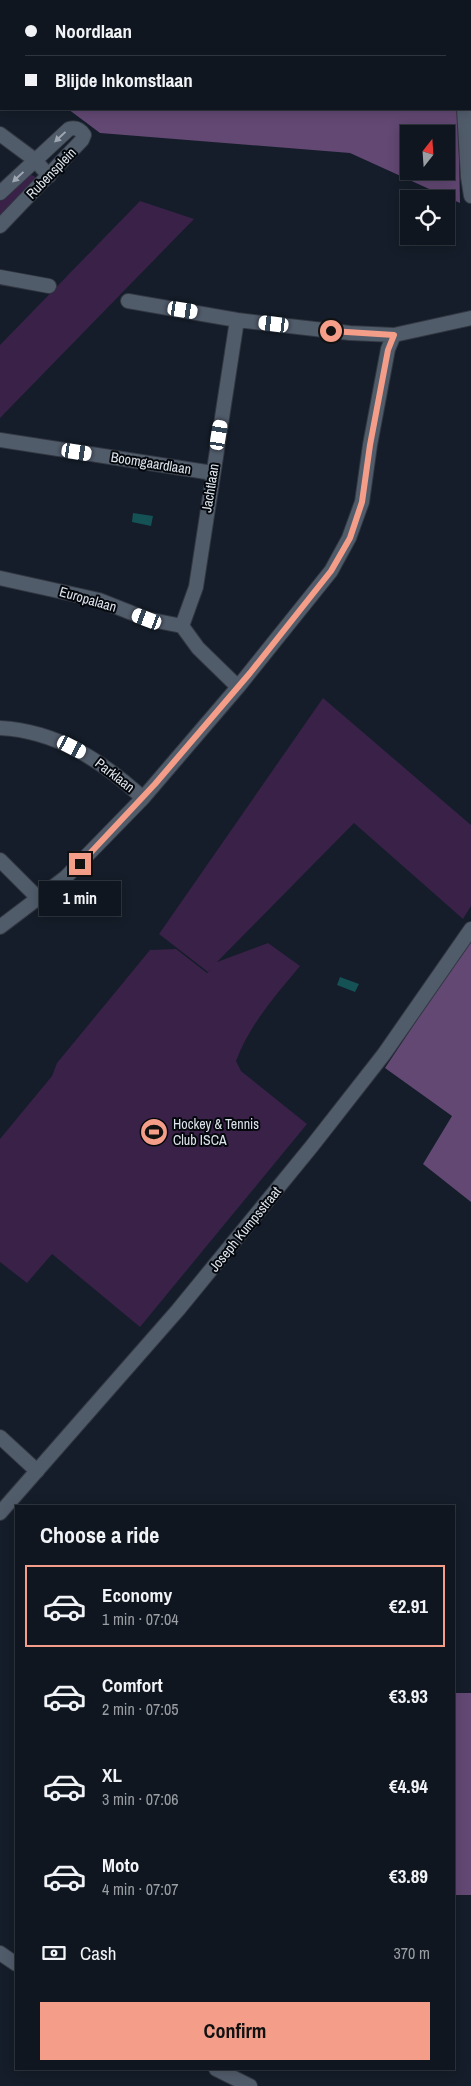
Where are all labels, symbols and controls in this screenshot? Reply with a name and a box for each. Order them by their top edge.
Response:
text: Noordlaan [55,18,132,44]
text: Blijde Inkomstlaan [55,67,193,93]
north arrow [400,125,455,180]
map controls [400,125,455,245]
one-way arrow [55,131,67,143]
street label: Rubensplein [22,144,80,202]
one-way arrow [12,171,24,183]
button: locate [400,190,455,245]
car [167,300,198,320]
car [258,315,289,333]
route start [320,320,342,342]
car [209,419,228,451]
car [61,442,92,462]
street label: Boomgaardlaan [110,448,192,478]
street label: Jachtlaan [197,462,223,514]
street label: Europalaan [57,582,119,616]
car [130,607,163,631]
car [55,734,88,760]
street label: Parklaan [92,754,138,796]
route end [69,853,91,875]
callout: 1 min [39,882,121,916]
text: 1 min [63,887,97,909]
place label: Hockey & Tennis Club ISCA [173,1115,259,1149]
sports icon: Hockey & Tennis Club ISCA [139,1117,169,1147]
street label: Joseph Kumpsstraat [205,1183,285,1275]
text: Choose a ride [40,1520,159,1550]
text: Economy [102,1582,172,1608]
icon: car [42,1584,87,1629]
text: €2.91 [389,1593,428,1619]
text: 1 min · 07:04 [102,1608,179,1630]
text: Comfort [102,1672,163,1698]
icon: car [42,1674,87,1719]
text: €3.93 [389,1683,428,1709]
text: 2 min · 07:05 [102,1698,179,1720]
text: XL [102,1762,122,1788]
icon: car [42,1764,87,1809]
text: €4.94 [389,1773,428,1799]
text: 3 min · 07:06 [102,1788,179,1810]
text: Moto [102,1852,139,1878]
icon: car [42,1854,87,1899]
text: €3.89 [389,1863,428,1889]
text: 4 min · 07:07 [102,1878,179,1900]
icon: cash [40,1939,68,1967]
text: Cash [80,1940,116,1966]
text: 370 m [394,1942,430,1964]
button: Confirm [40,2002,430,2060]

